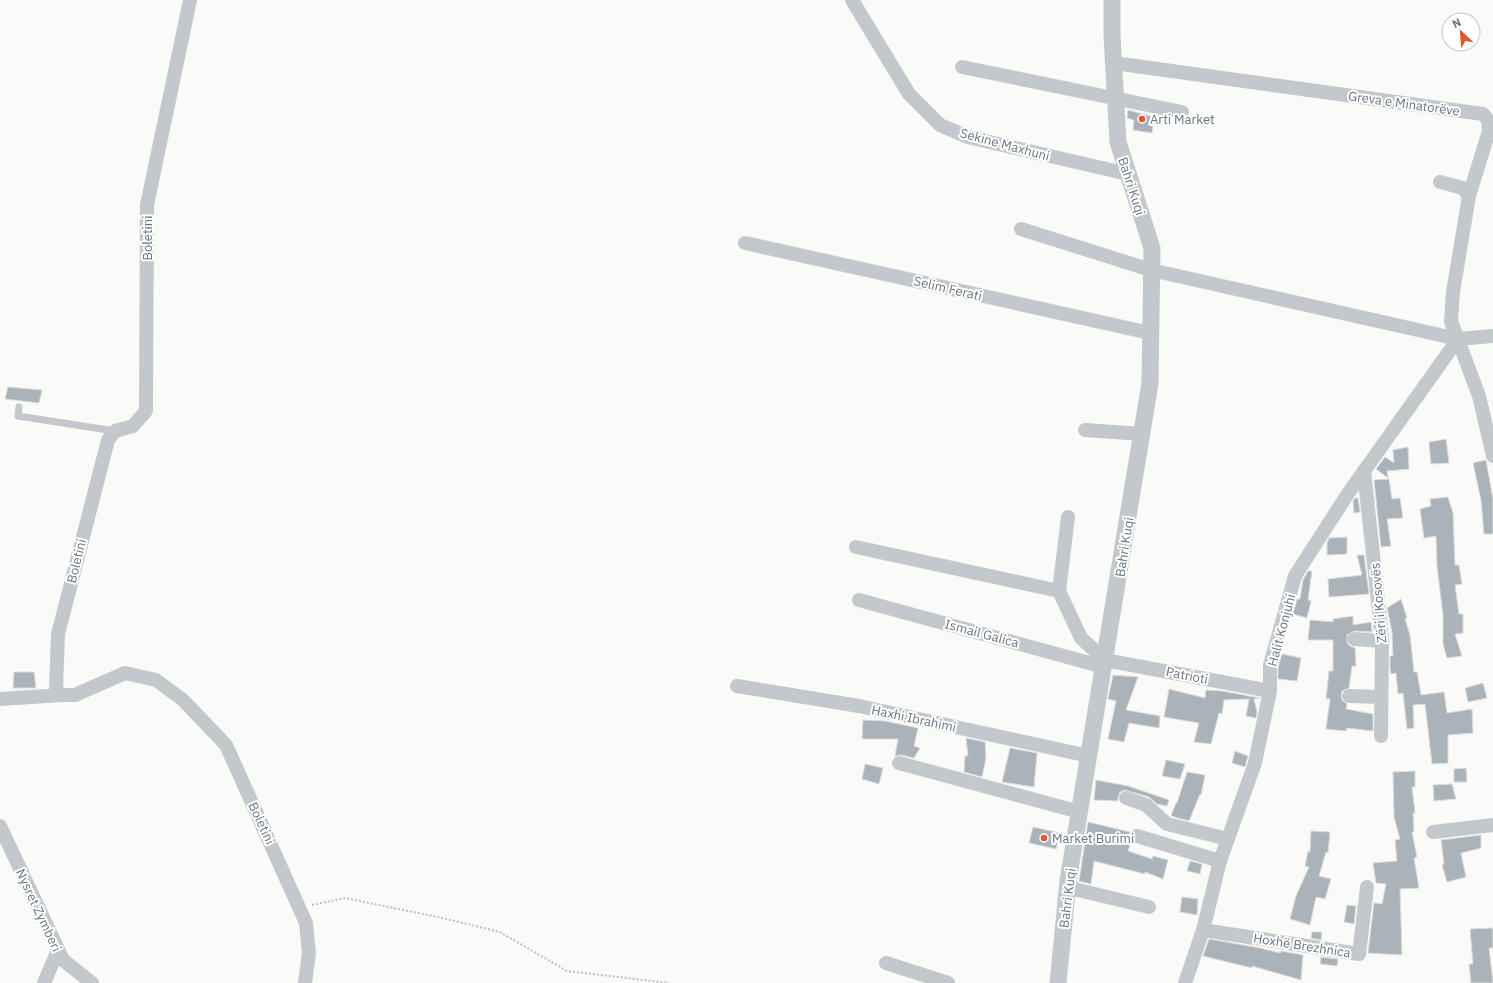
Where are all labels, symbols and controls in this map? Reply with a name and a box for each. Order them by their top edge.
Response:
north arrow [1441,12,1481,52]
text: N [1450,15,1463,31]
street label: Greva e Minatorëve [1347,87,1461,120]
place label: Arti Market [1150,111,1215,128]
marker: Arti Market [1137,114,1147,124]
street label: Sekine Maxhuni [958,124,1051,165]
street label: Bahri Kuqi [1114,155,1149,217]
street label: Boletini [139,216,156,260]
street label: Selim Ferati [912,272,984,305]
street label: Bahri Kuqi [1111,516,1138,578]
street label: Boletini [63,537,90,585]
street label: Zëri i Kosovës [1367,562,1390,644]
street label: Halit Konjuhi [1264,592,1299,668]
street label: Ismail Galica [943,615,1021,652]
street label: Patrioti [1164,663,1209,688]
street label: Haxhi Ibrahimi [870,701,958,736]
street label: Boletini [244,799,279,847]
place label: Market Burimi [1052,830,1134,847]
marker: Market Burimi [1039,833,1049,843]
street label: Nysret Zymberi [12,866,65,954]
street label: Bahri Kuqi [1055,867,1080,929]
street label: Hoxhë Brezhnica [1252,929,1352,962]

